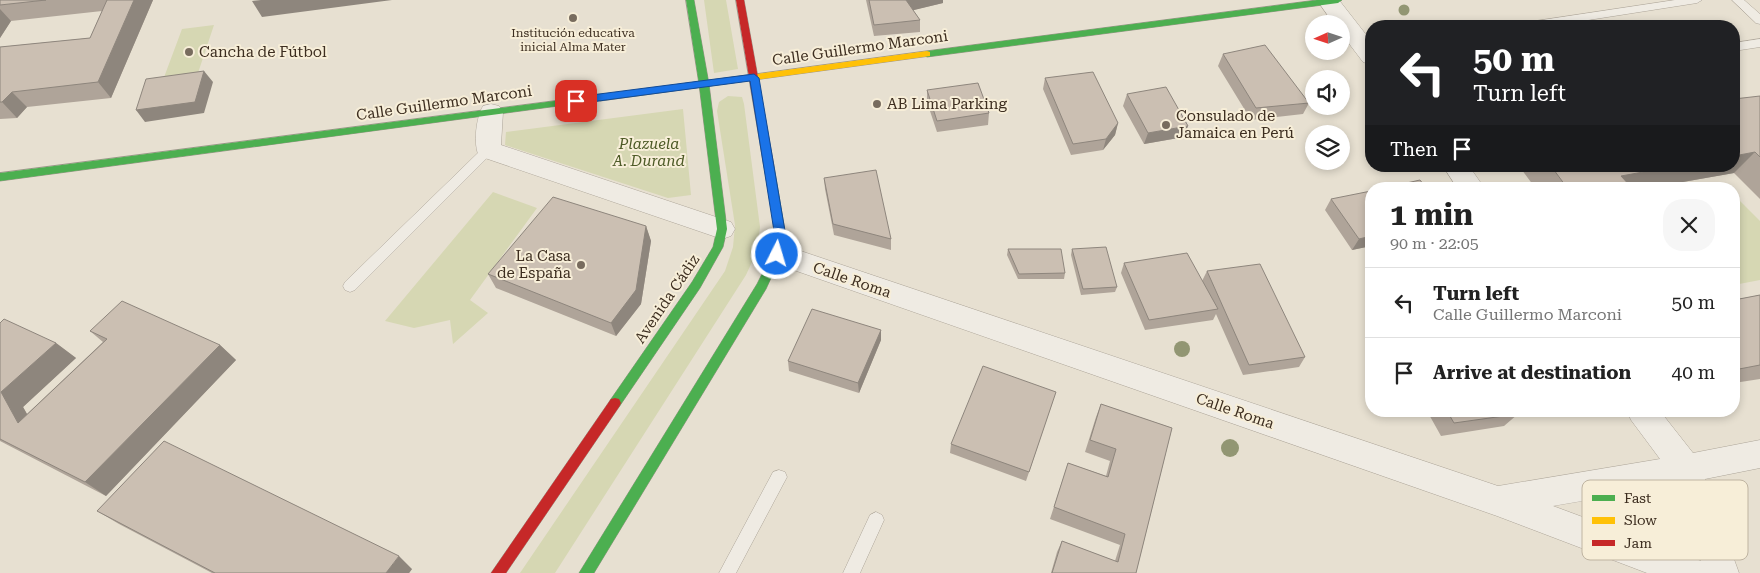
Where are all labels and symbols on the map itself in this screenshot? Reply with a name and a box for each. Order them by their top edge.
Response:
marker: Institución educativa inicial Alma Mater [567,12,579,24]
north arrow [1305,15,1350,60]
place label: Institución educativa inicial Alma Mater [511,26,635,54]
street label: Calle Guillermo Marconi [771,27,949,69]
place label: Cancha de Fútbol [199,43,327,61]
marker: Cancha de Fútbol [183,46,195,58]
pin [555,80,597,122]
street label: Calle Guillermo Marconi [355,82,533,124]
place label: AB Lima Parking [887,95,1007,113]
marker: AB Lima Parking [871,98,883,110]
place label: Consulado de Jamaica en Perú [1176,107,1295,142]
marker: Consulado de Jamaica en Perú [1160,119,1172,131]
park label: Plazuela A. Durand [612,135,685,170]
position arrow [750,227,802,279]
place label: La Casa de España [497,247,571,282]
street label: Avenida Cádiz [631,251,703,347]
street label: Calle Roma [811,258,893,302]
marker: La Casa de España [575,259,587,271]
street label: Calle Roma [1194,389,1276,433]
legend [1582,480,1748,560]
text: Fast [1624,490,1651,506]
text: Slow [1624,512,1657,528]
text: Jam [1624,535,1652,551]

